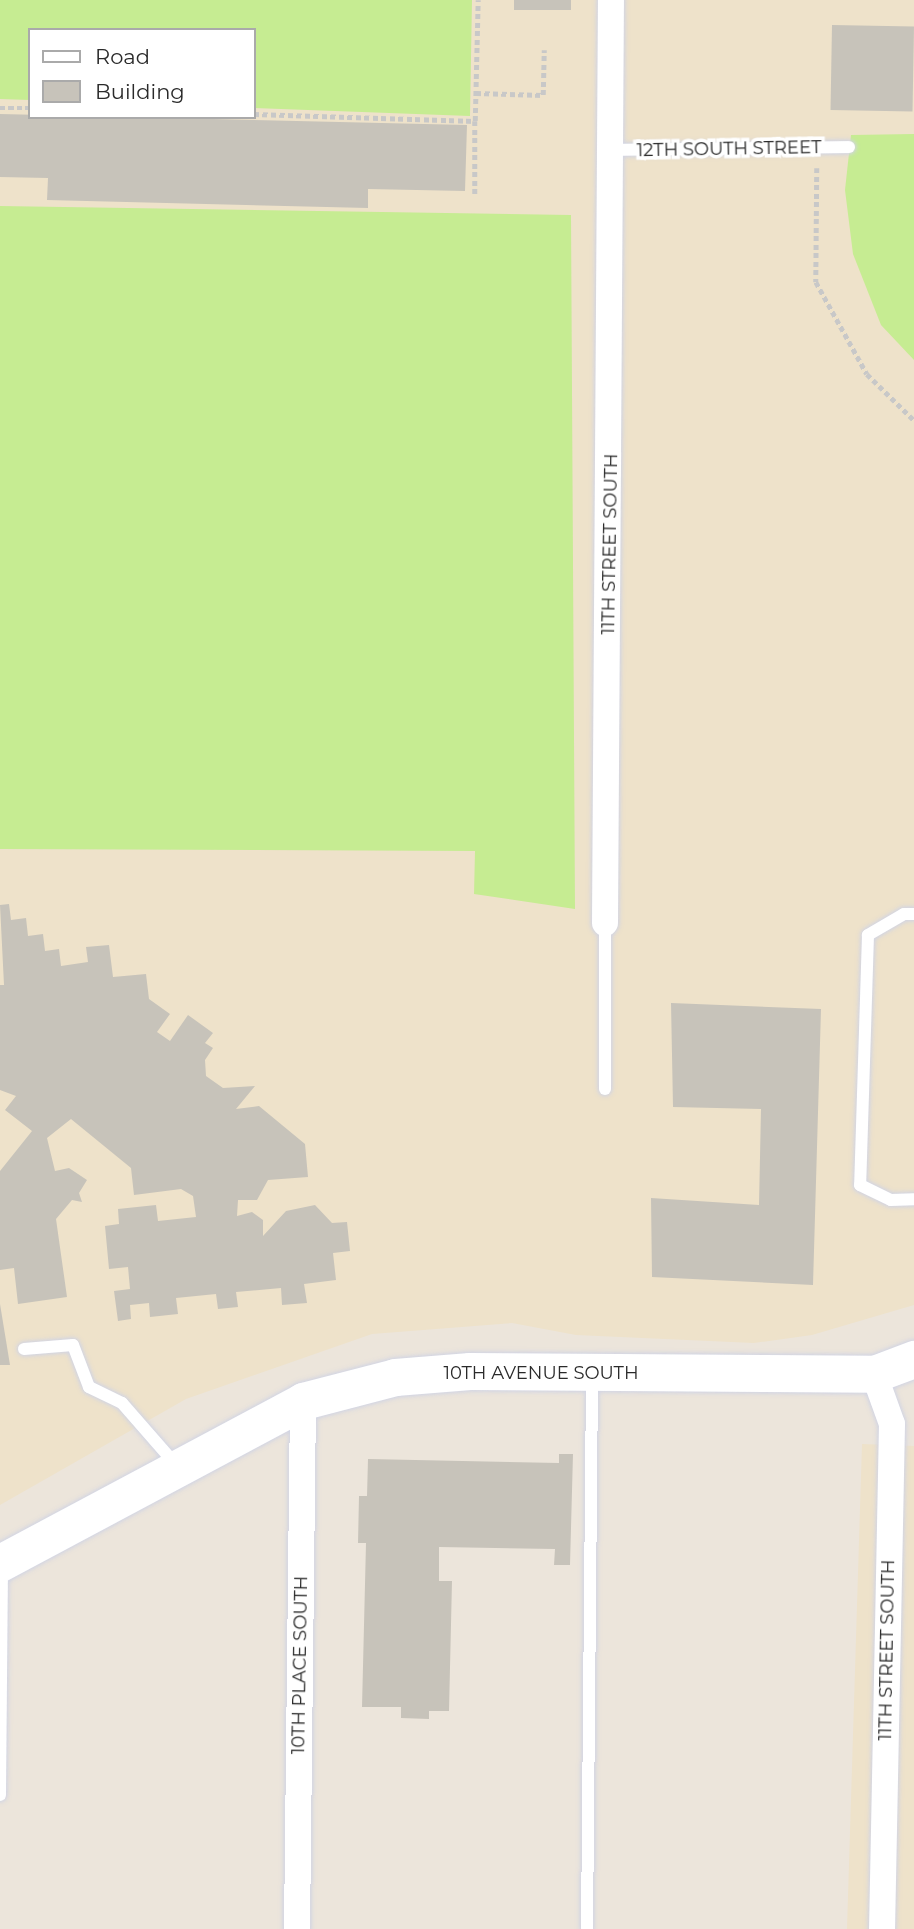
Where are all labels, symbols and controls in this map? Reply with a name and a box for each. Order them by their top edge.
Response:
legend [28,28,256,119]
text: Road [95,44,150,69]
text: Building [95,79,185,104]
street label: 12TH SOUTH STREET [636,137,822,161]
street label: 11TH STREET SOUTH [598,453,622,635]
street label: 10TH AVENUE SOUTH [443,1362,639,1384]
street label: 11TH STREET SOUTH [875,1559,899,1741]
street label: 10TH PLACE SOUTH [288,1576,312,1754]

